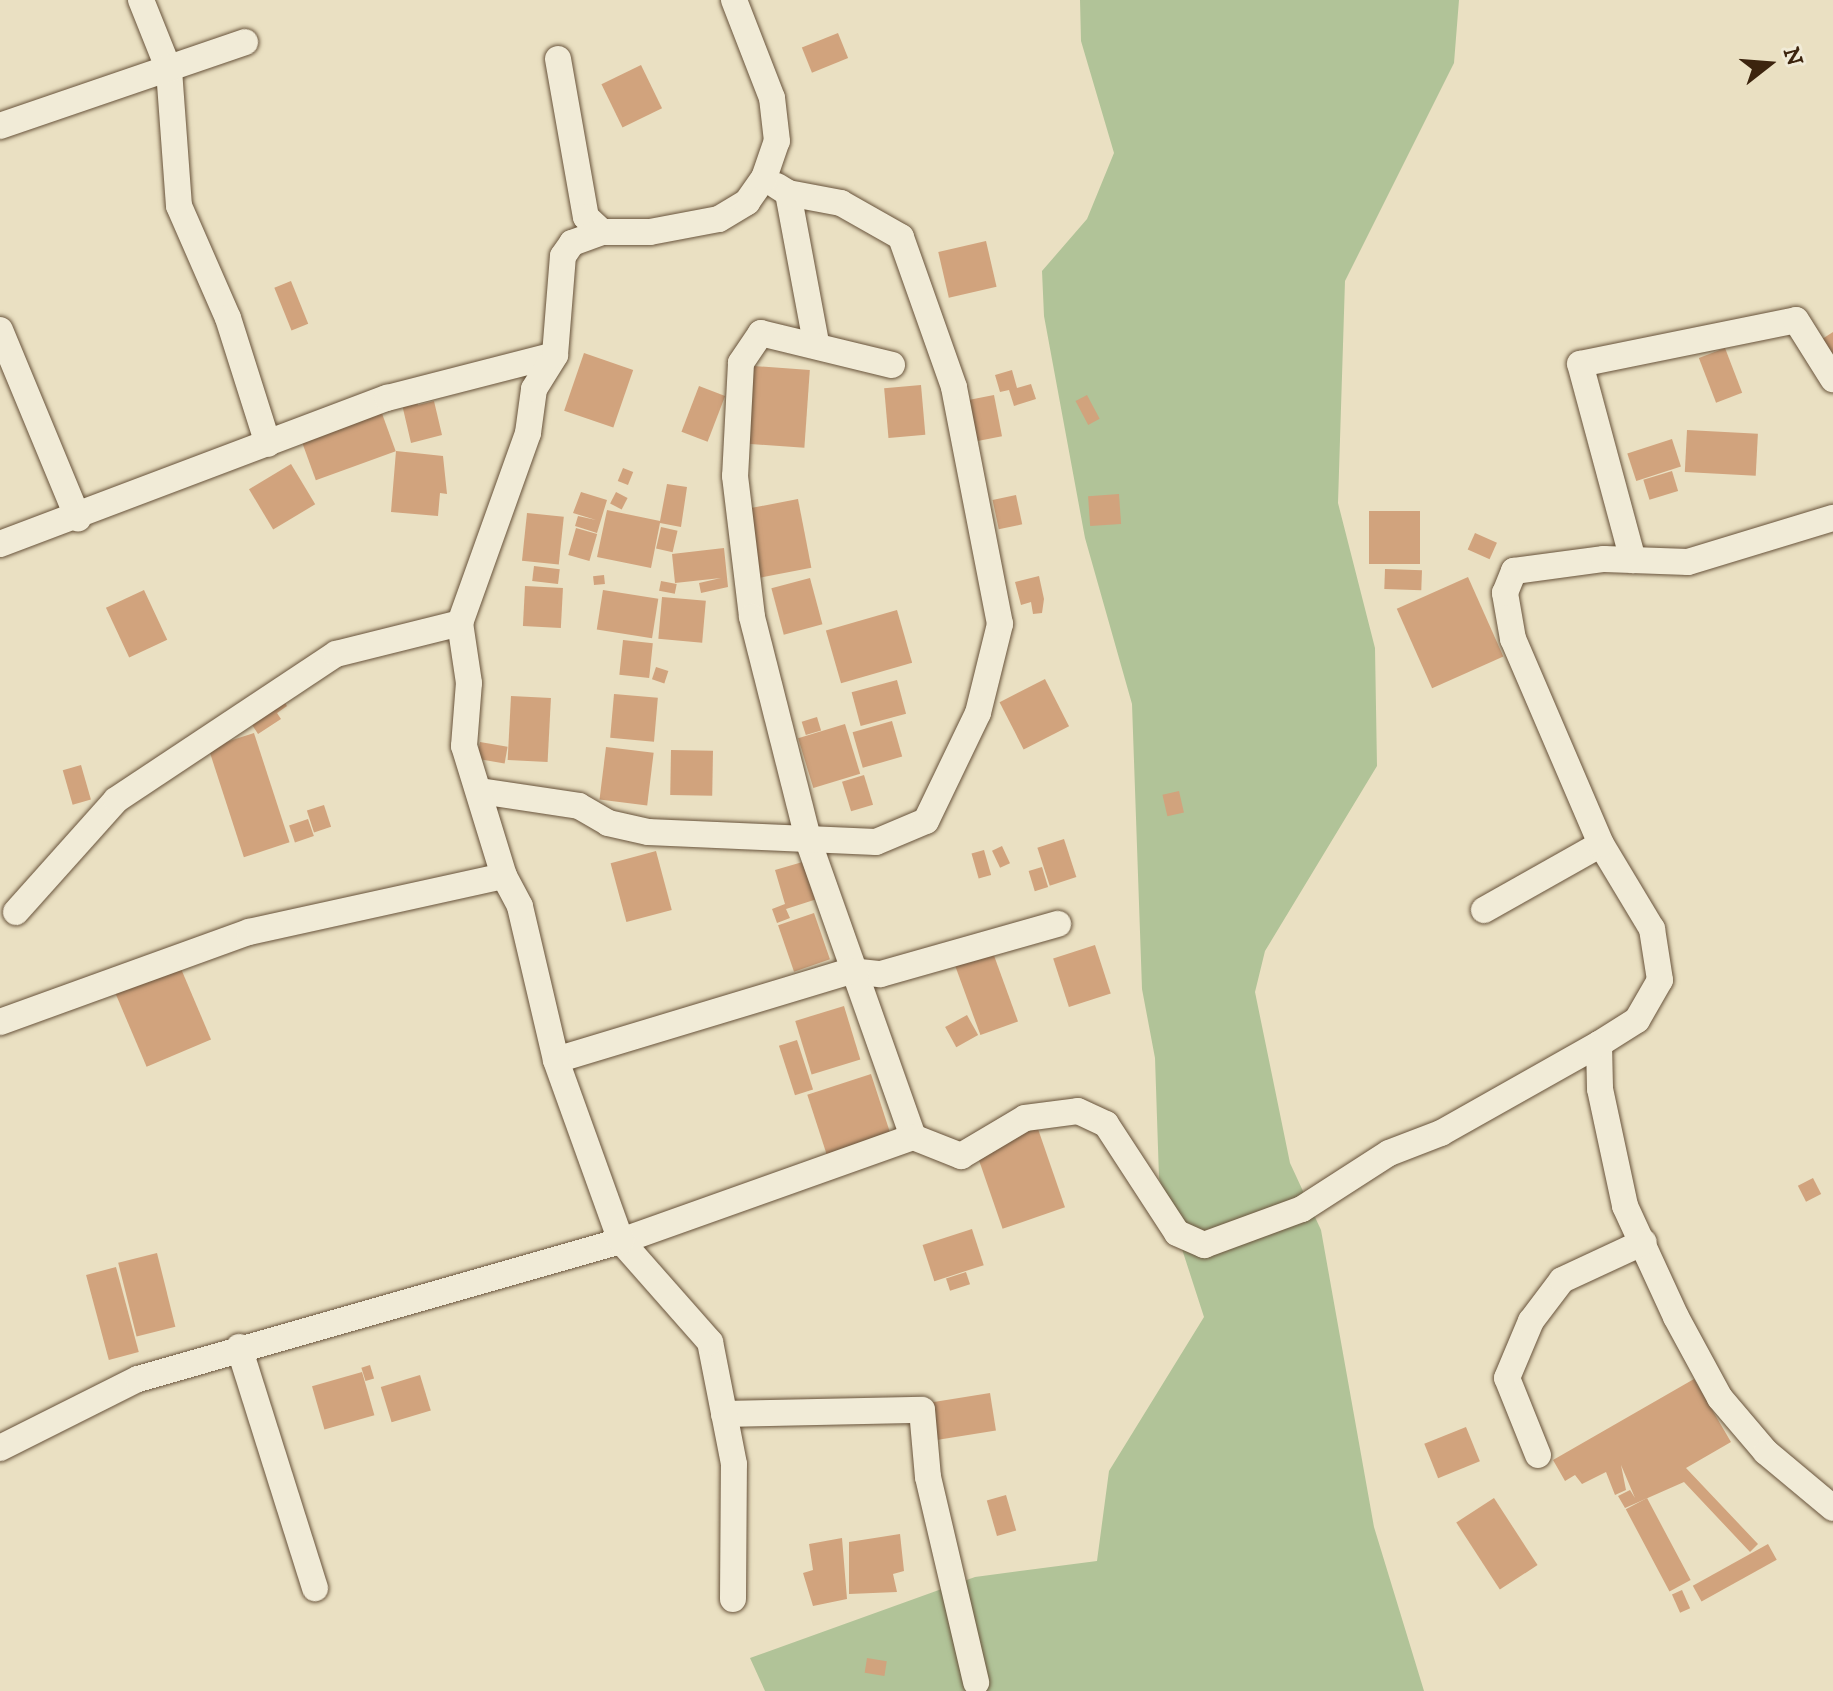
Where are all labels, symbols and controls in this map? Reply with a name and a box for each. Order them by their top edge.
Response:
north arrow [1729,24,1809,104]
text: N [1777,44,1808,69]

